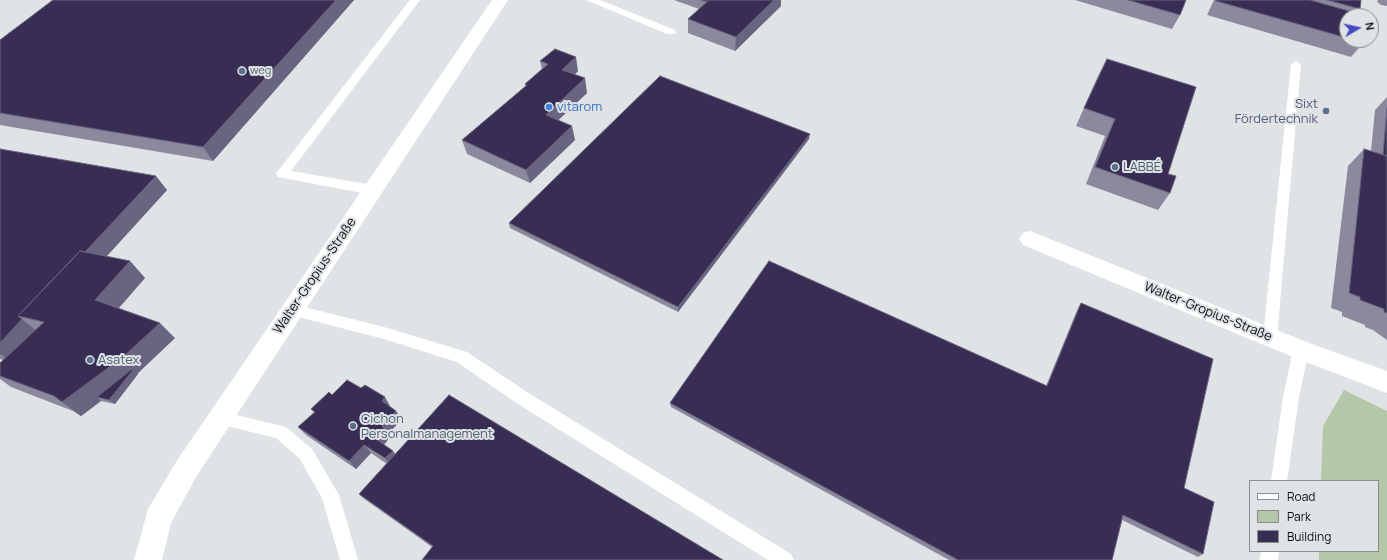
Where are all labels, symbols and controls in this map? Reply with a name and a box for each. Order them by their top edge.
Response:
north arrow [1339,8,1379,48]
text: N [1362,21,1378,31]
place label: weg [250,64,271,78]
marker: weg [237,66,247,76]
place label: Sixt Fördertechnik [1235,96,1318,127]
place label: vitarom [557,99,602,115]
marker: vitarom [544,102,554,112]
marker: Sixt Fördertechnik [1321,106,1331,116]
place label: LABBÉ [1123,159,1161,175]
marker: LABBÉ [1110,162,1120,172]
street label: Walter-Gropius-Straße [270,215,360,337]
street label: Walter-Gropius-Straße [1142,279,1274,345]
place label: Asatex [98,352,139,368]
marker: Asatex [85,355,95,365]
place label: Cichon Personalmanagement [361,411,493,442]
marker: Cichon Personalmanagement [348,421,358,431]
legend [1249,480,1379,552]
text: Road [1287,488,1315,505]
text: Park [1287,508,1311,525]
text: Building [1287,528,1331,545]

